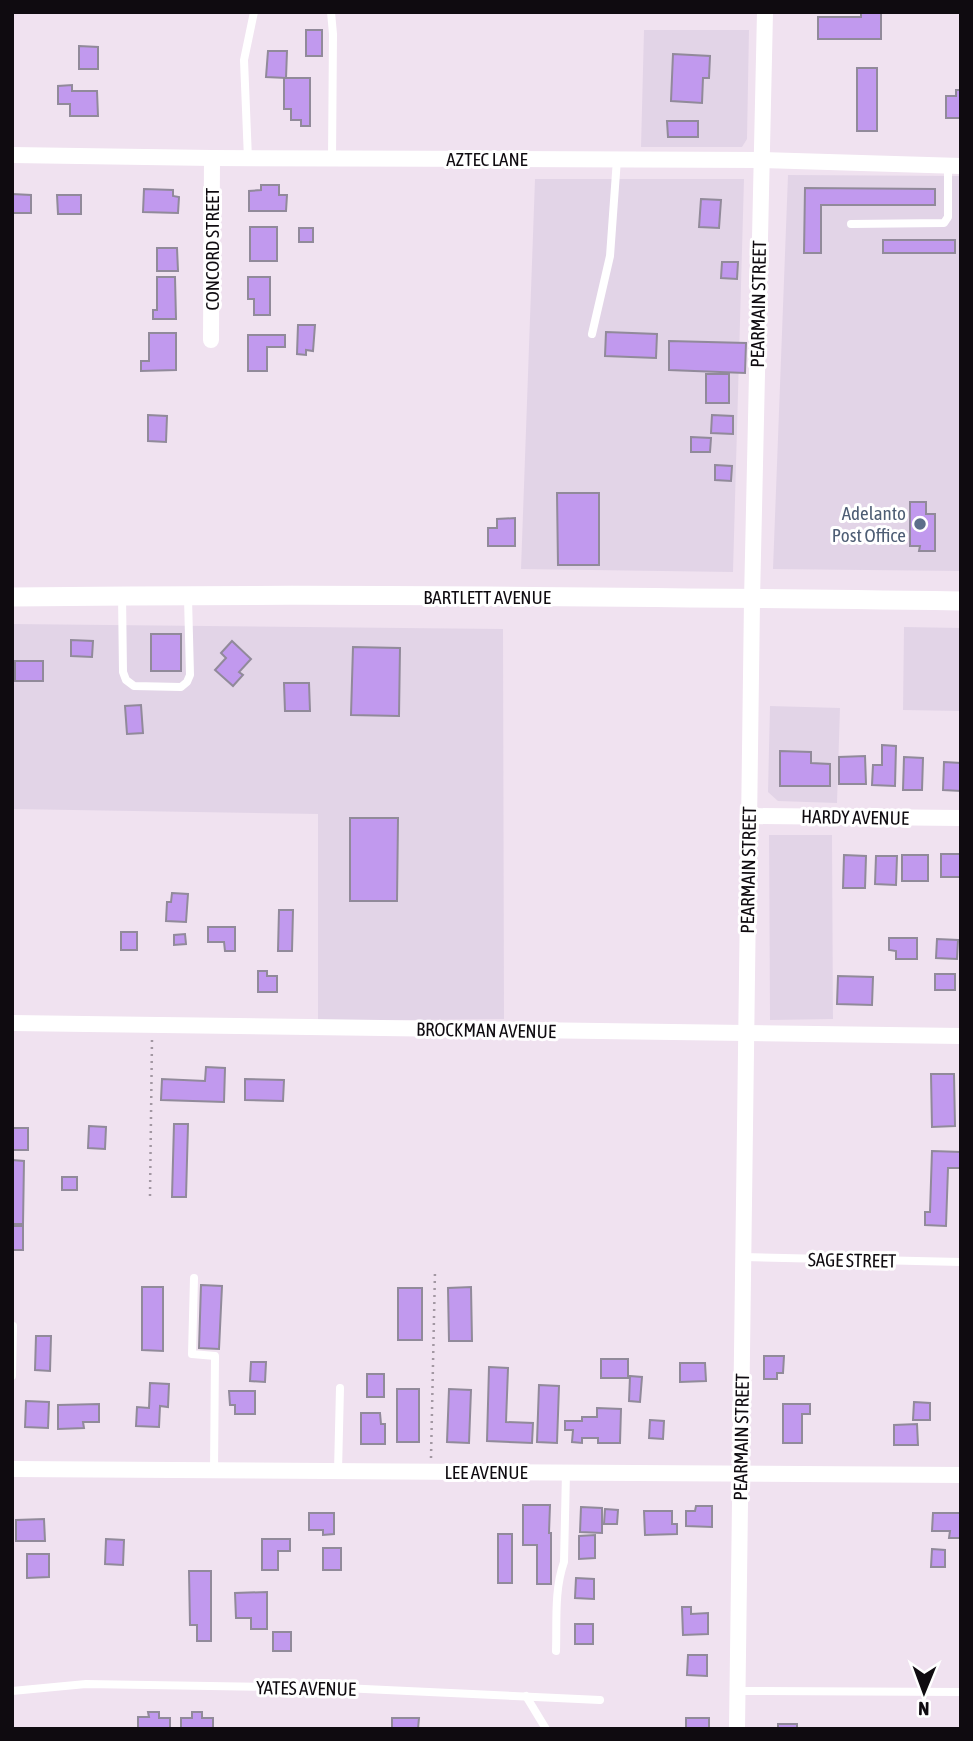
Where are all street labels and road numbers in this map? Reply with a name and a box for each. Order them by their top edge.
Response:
street label: AZTEC LANE [446,148,528,170]
street label: CONCORD STREET [201,187,223,310]
street label: PEARMAIN STREET [746,240,770,368]
street label: BARTLETT AVENUE [423,586,551,608]
street label: HARDY AVENUE [801,805,909,829]
street label: PEARMAIN STREET [736,806,760,934]
street label: BROCKMAN AVENUE [416,1018,556,1042]
street label: SAGE STREET [808,1248,897,1272]
street label: PEARMAIN STREET [729,1373,753,1501]
street label: LEE AVENUE [445,1461,528,1483]
street label: YATES AVENUE [256,1676,356,1700]

